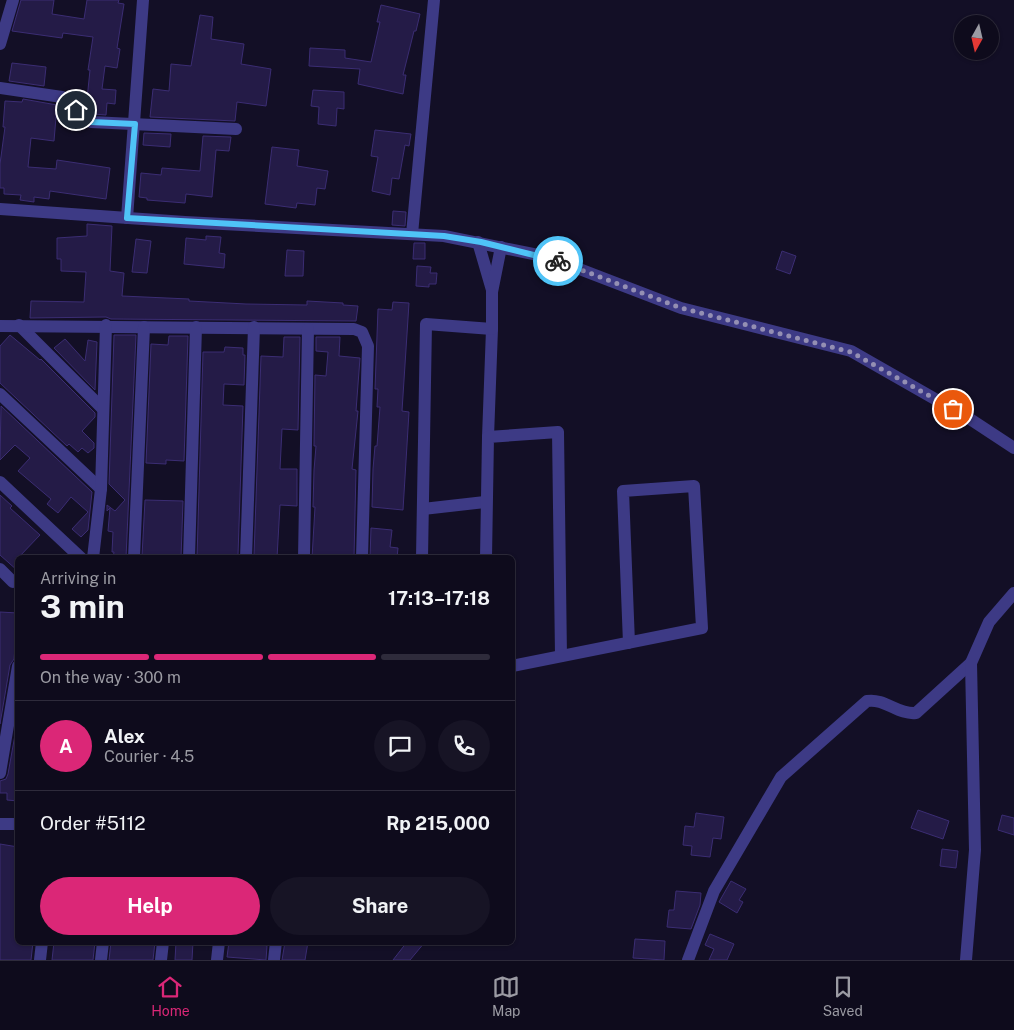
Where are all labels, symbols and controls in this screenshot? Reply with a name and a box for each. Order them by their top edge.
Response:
north arrow [954,15,999,60]
map controls [954,15,999,60]
pin [55,89,97,131]
icon: home [62,96,90,124]
courier [533,236,583,286]
icon: bike [544,247,572,275]
pin [932,388,974,430]
icon: bag [939,395,967,423]
text: Arriving in [40,569,116,588]
text: 17:13–17:18 [388,587,490,609]
text: 3 min [40,588,125,625]
text: On the way · 300 m [40,668,181,687]
button: chat [374,720,426,772]
button: phone [438,720,490,772]
text: Alex [104,725,145,747]
text: A [59,735,73,757]
text: Courier · 4.5 [104,747,194,766]
text: Order #5112 [40,812,146,834]
text: Rp 215,000 [386,812,490,834]
button: Help [40,877,260,935]
button: Share [270,877,490,935]
tab: Home [151,973,190,1019]
tab: Map [492,973,520,1019]
tab: Saved [823,973,863,1019]

